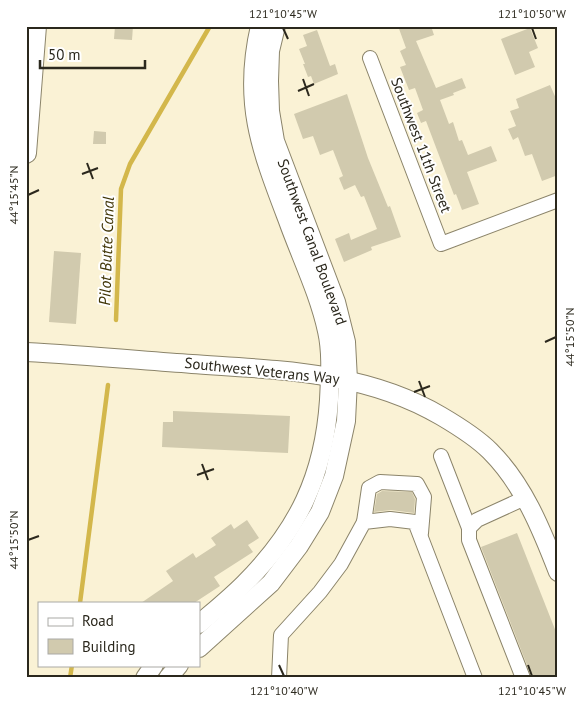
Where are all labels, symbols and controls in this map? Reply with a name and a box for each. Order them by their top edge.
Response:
text: 121°10'45"W [249,6,317,21]
text: 121°10'50"W [498,6,566,21]
scale bar [40,38,145,70]
text: 50 m [48,45,81,64]
street label: Southwest 11th Street [387,75,456,215]
street label: Southwest Canal Boulevard [274,156,351,328]
text: 44°15'45"N [6,165,21,225]
water label: Pilot Butte Canal [94,195,118,306]
text: 44°15'50"N [562,307,577,367]
street label: Southwest Veterans Way [184,353,340,388]
text: 44°15'50"N [6,510,21,570]
legend [38,602,200,666]
text: Road [82,611,114,630]
text: Building [82,637,136,656]
text: 121°10'40"W [250,683,318,698]
text: 121°10'45"W [498,683,566,698]

